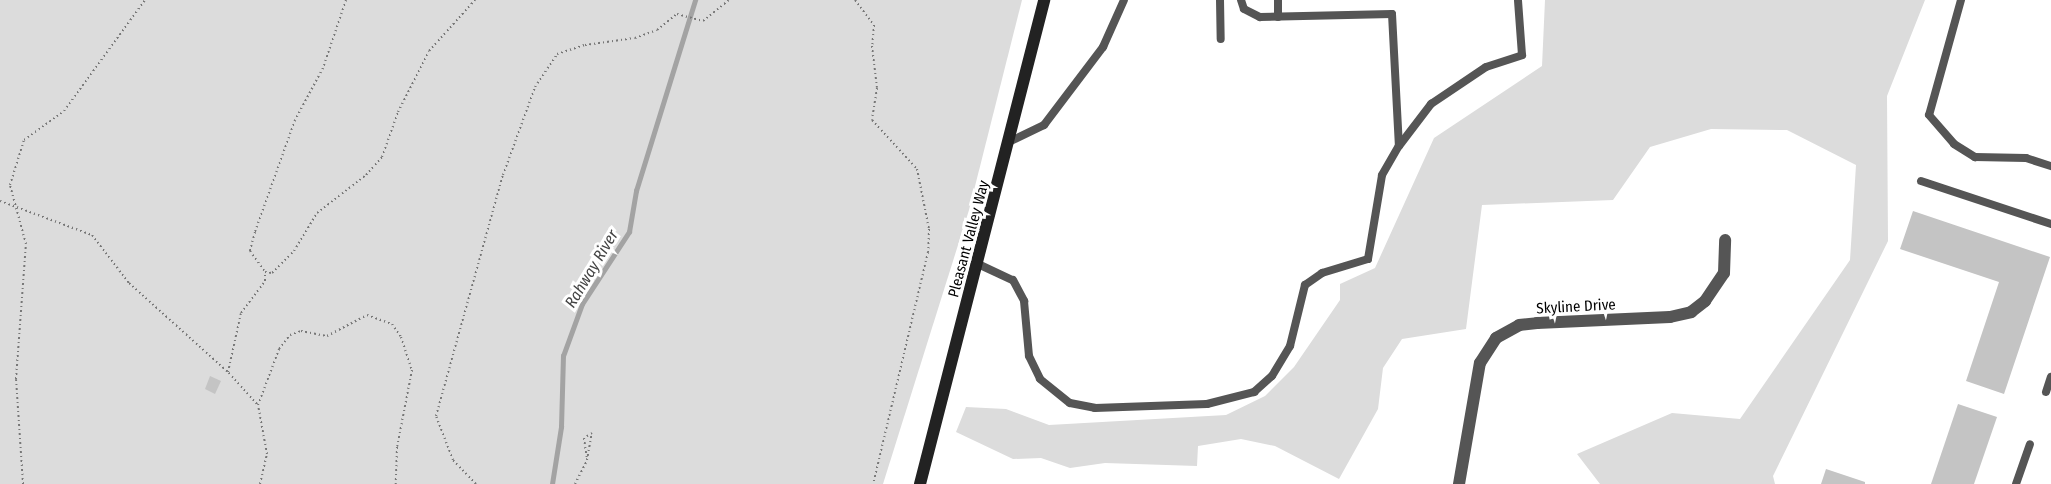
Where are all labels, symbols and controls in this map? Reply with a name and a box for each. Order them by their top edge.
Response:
street label: Pleasant Valley Way [945,179,993,299]
water label: Rahway River [561,227,623,311]
street label: Skyline Drive [1536,296,1616,318]

